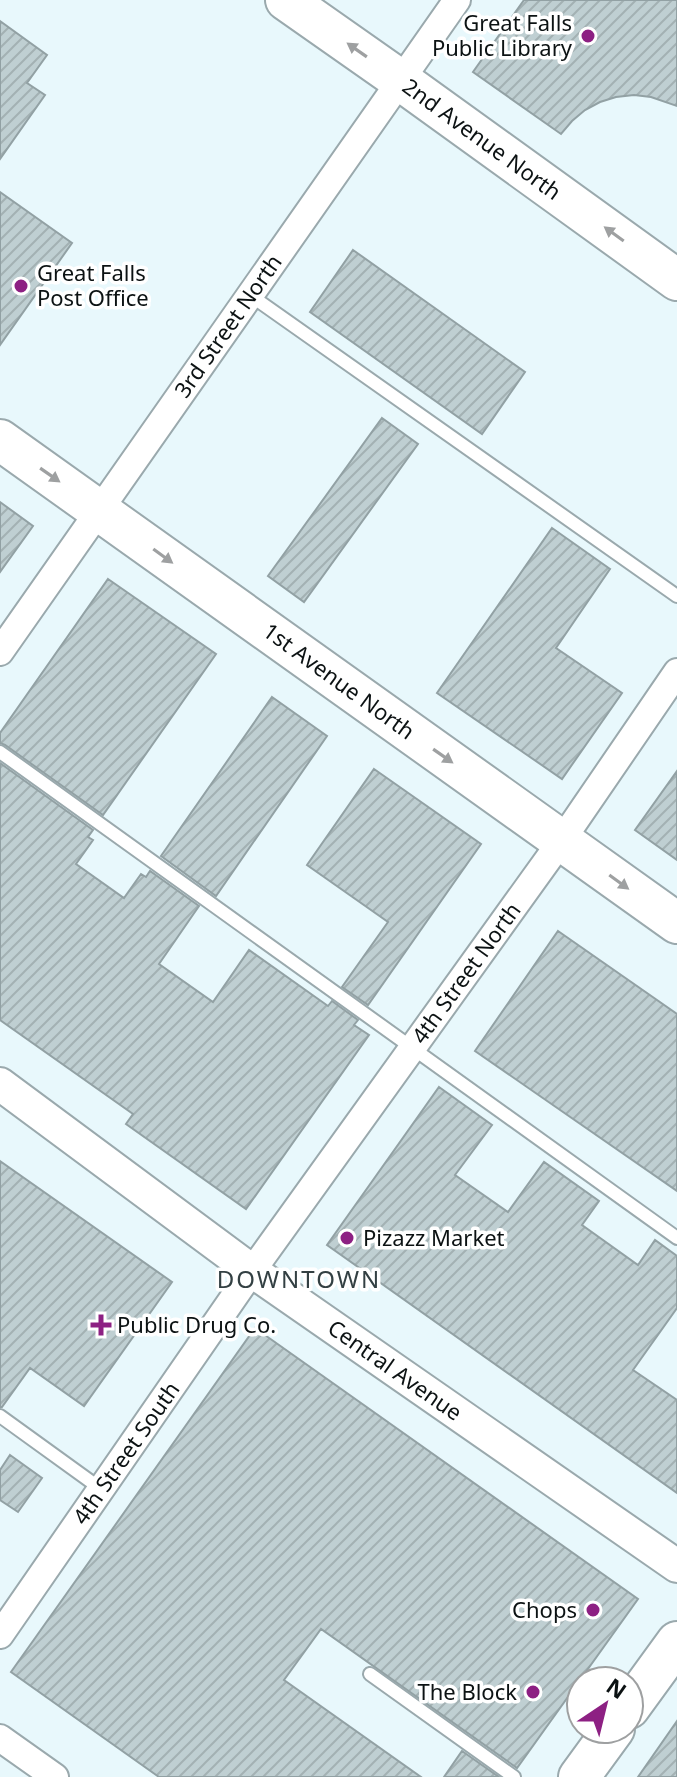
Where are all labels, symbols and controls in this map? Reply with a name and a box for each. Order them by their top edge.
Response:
place label: Great Falls Public Library [432,7,573,62]
marker: Great Falls Public Library [579,27,597,45]
one-way arrow [347,43,368,58]
street label: 2nd Avenue North [397,70,568,206]
one-way arrow [604,227,624,243]
street label: 3rd Street North [167,248,288,403]
place label: Great Falls Post Office [37,257,149,312]
marker: Great Falls Post Office [12,277,30,295]
one-way arrow [39,467,60,482]
one-way arrow [152,548,173,563]
street label: 1st Avenue North [258,615,421,745]
one-way arrow [432,748,454,764]
one-way arrow [609,874,630,889]
street label: 4th Street North [404,896,527,1049]
place label: Pizazz Market [363,1222,505,1252]
marker: Pizazz Market [338,1229,356,1247]
district label: DOWNTOWN [217,1262,381,1295]
place label: Public Drug Co. [117,1309,276,1339]
street label: Central Avenue [322,1312,469,1427]
marker: Public Drug Co. [92,1316,110,1334]
street label: 4th Street South [65,1375,186,1530]
place label: Chops [512,1594,577,1624]
marker: Chops [584,1601,602,1619]
north arrow [565,1665,645,1745]
text: N [601,1670,633,1705]
place label: The Block [417,1676,517,1706]
marker: The Block [524,1683,542,1701]

